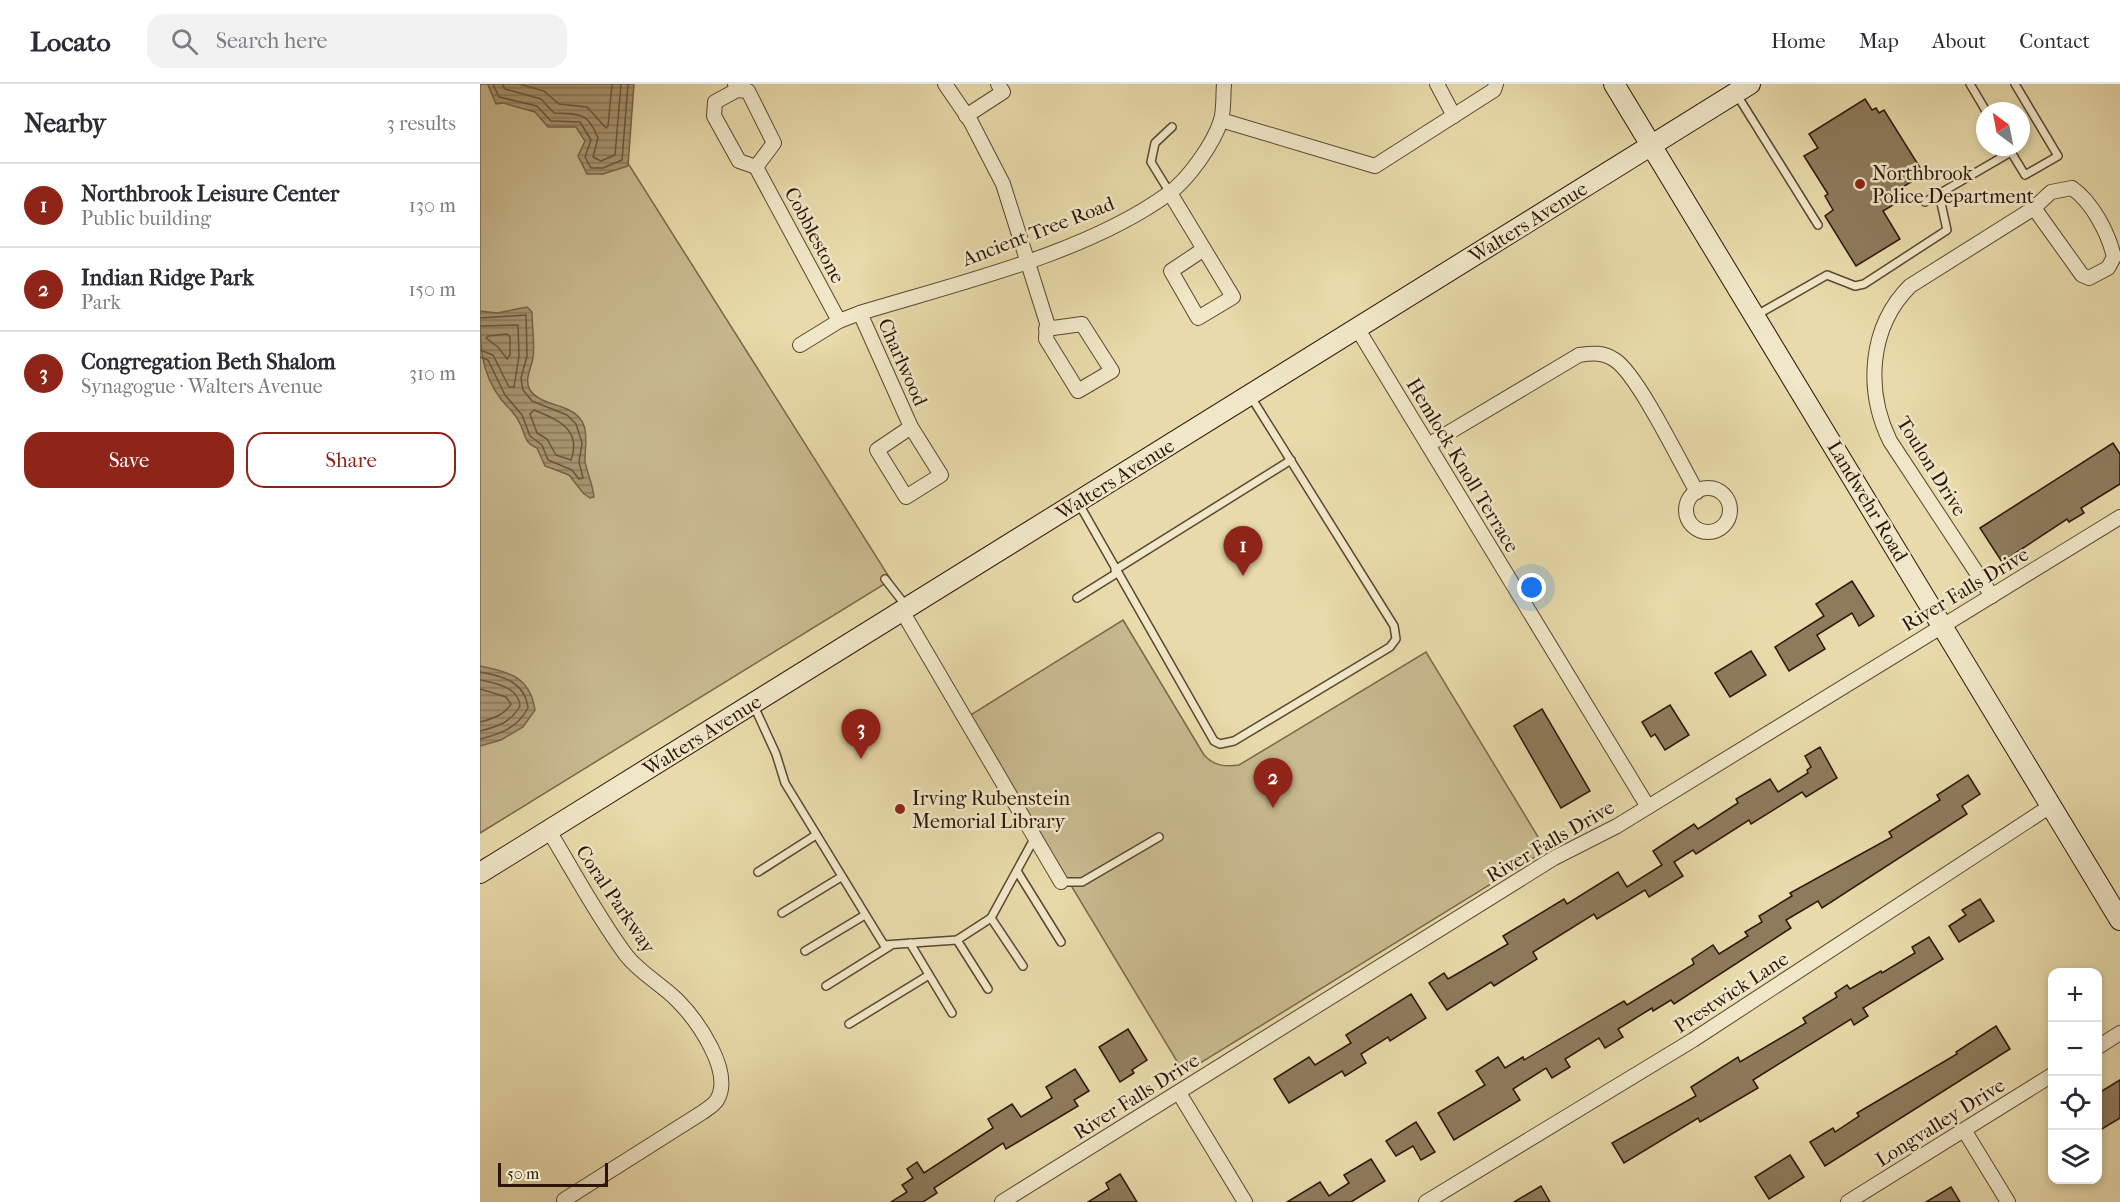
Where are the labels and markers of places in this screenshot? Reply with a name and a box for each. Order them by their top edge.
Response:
place label: Northbrook Police Department [1872,162,2034,208]
marker: Northbrook Police Department [1853,177,1867,191]
pin: 1 [1224,526,1263,576]
pin: 3 [842,710,880,759]
pin: 2 [1254,758,1292,808]
place label: Irving Rubenstein Memorial Library [912,787,1071,833]
marker: Irving Rubenstein Memorial Library [893,802,907,816]

